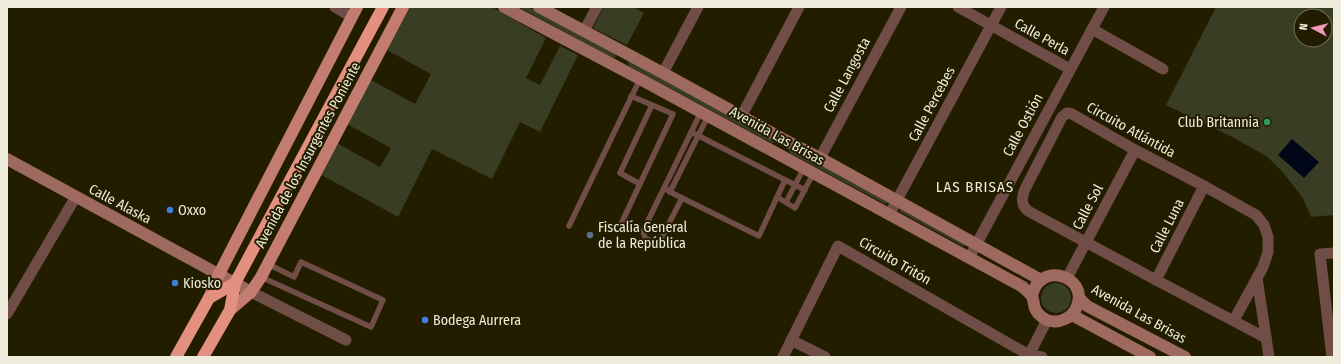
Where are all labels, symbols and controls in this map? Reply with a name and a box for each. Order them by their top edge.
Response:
north arrow [1293,8,1333,48]
street label: Calle Perla [1011,15,1073,59]
text: N [1297,23,1310,31]
street label: Calle Langosta [820,34,874,115]
street label: Avenida de los Insurgentes Poniente [252,59,364,251]
street label: Calle Percebes [905,64,959,144]
street label: Calle Ostión [999,91,1047,159]
street label: Circuito Atlántida [1084,99,1179,162]
street label: Avenida Las Brisas [727,103,827,169]
place label: Club Britannia [1178,114,1259,131]
marker: Club Britannia [1262,117,1272,127]
district label: LAS BRISAS [936,178,1014,196]
street label: Calle Alaska [86,181,154,228]
street label: Calle Sol [1069,181,1107,233]
street label: Calle Luna [1146,196,1188,256]
place label: Oxxo [178,202,206,219]
marker: Oxxo [165,205,175,215]
place label: Fiscalía General de la República [598,219,688,252]
marker: Fiscalía General de la República [585,230,595,240]
street label: Circuito Tritón [856,234,934,288]
place label: Kiosko [183,275,221,292]
marker: Kiosko [170,278,180,288]
street label: Avenida Las Brisas [1089,281,1189,347]
place label: Bodega Aurrera [433,312,521,329]
marker: Bodega Aurrera [420,315,430,325]

